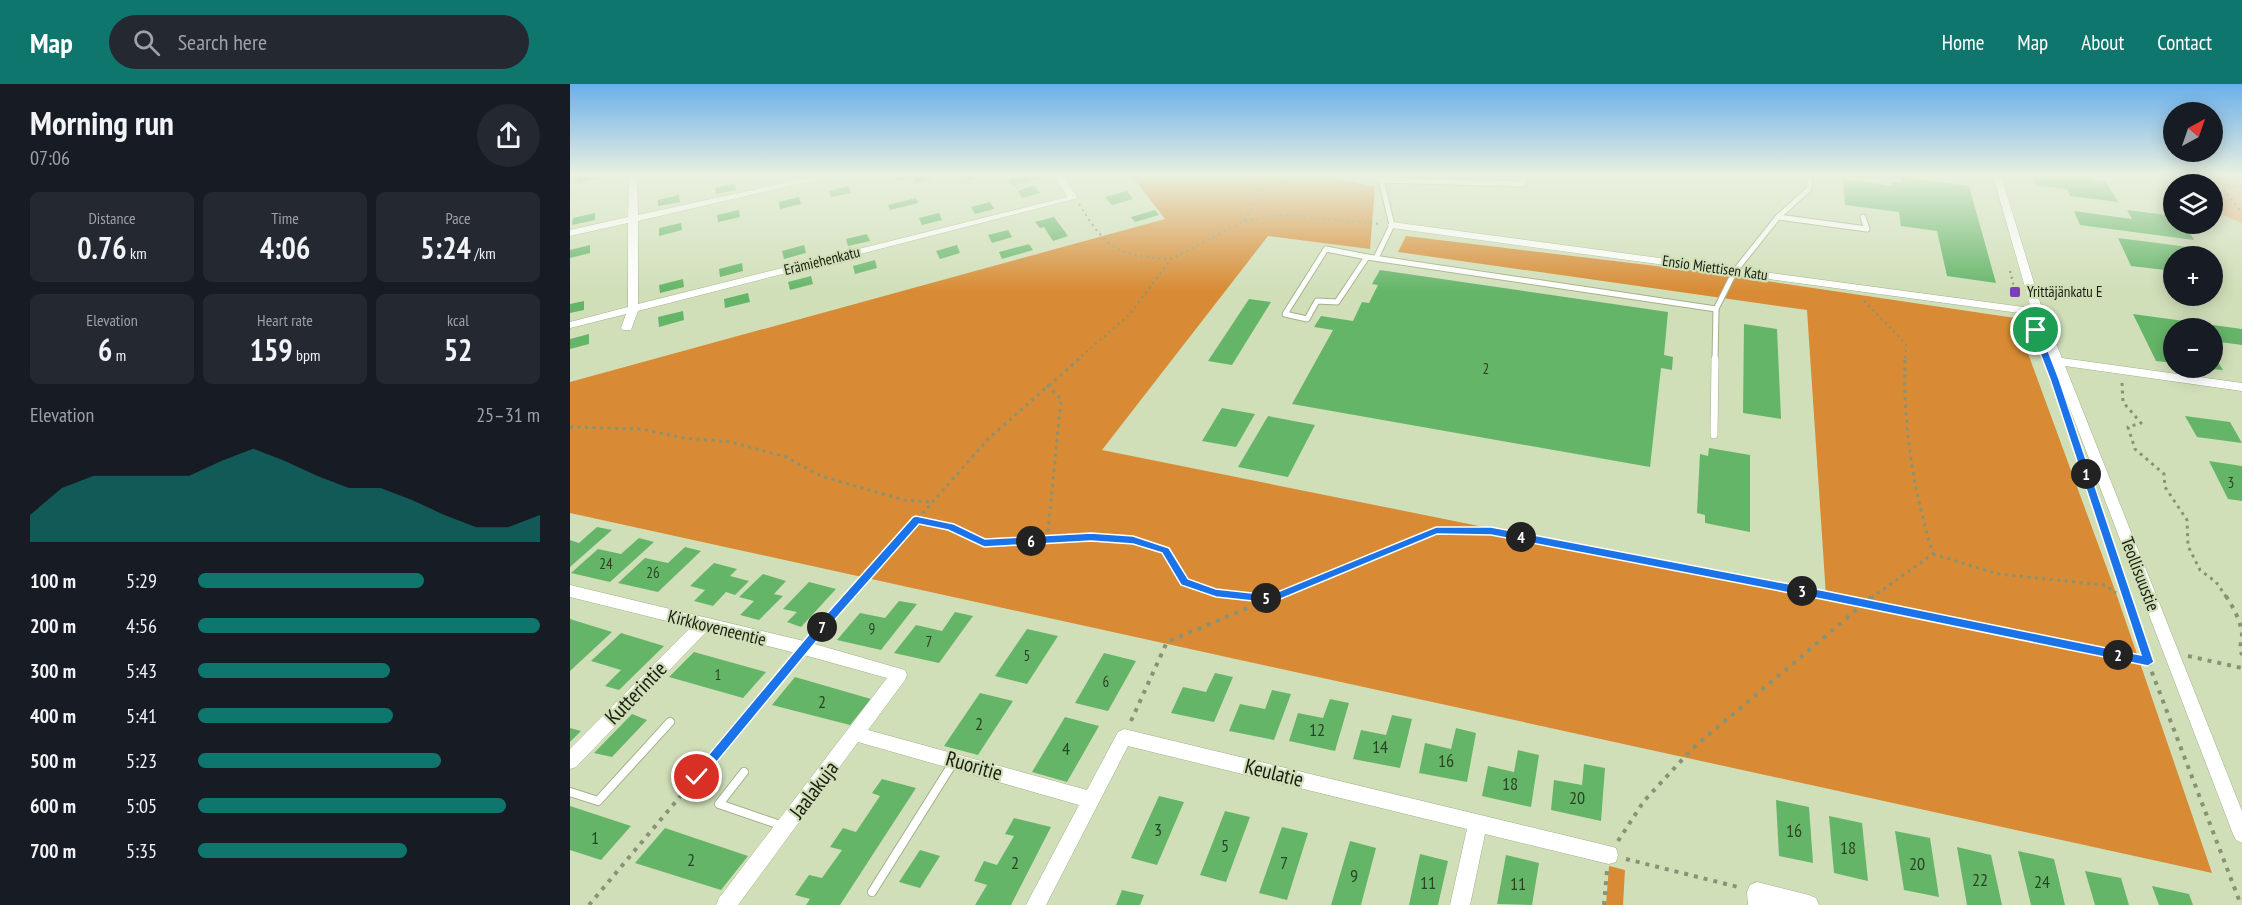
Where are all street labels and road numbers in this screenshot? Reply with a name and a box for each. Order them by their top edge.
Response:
street label: Erämiehenkatu [782,242,862,279]
street label: Ensio Miettisen Katu [1661,251,1769,284]
street label: Teollisuustie [2116,533,2165,614]
street label: Kirkkoveneentie [666,604,769,651]
street label: Kutterintie [599,655,672,730]
street label: Ruoritie [943,745,1006,786]
street label: Keulatie [1242,752,1306,793]
street label: Jaalakuja [783,755,844,825]

